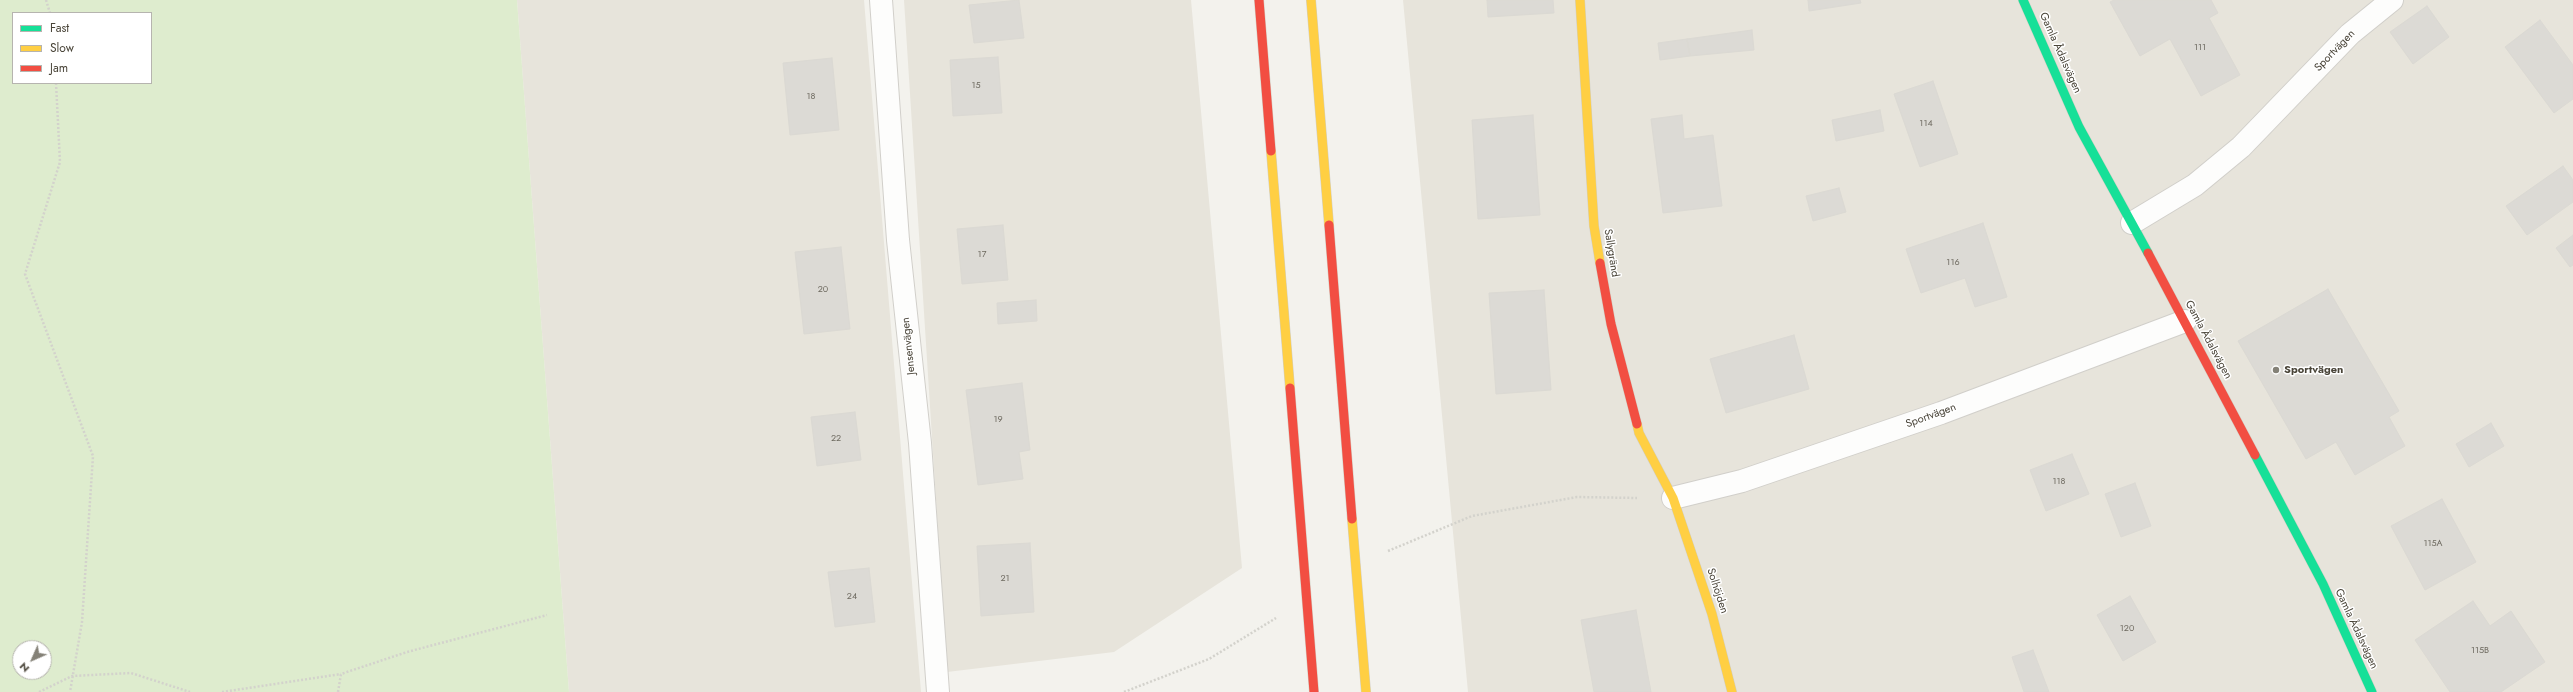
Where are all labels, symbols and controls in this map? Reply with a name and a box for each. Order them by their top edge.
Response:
street label: Gamla Ådalsvägen [2036,11,2084,95]
legend [12,12,152,84]
text: Fast [50,19,69,37]
street label: Sportvägen [2312,27,2358,75]
text: Slow [50,39,74,57]
house number: 111 [2194,43,2206,53]
text: Jam [50,59,68,77]
house number: 15 [971,81,981,91]
house number: 18 [807,92,815,102]
house number: 114 [1919,119,1933,129]
street label: Sallygränd [1601,228,1621,278]
house number: 17 [978,250,986,260]
house number: 116 [1946,258,1960,268]
house number: 20 [818,285,828,295]
street label: Gamla Ådalsvägen [2182,298,2234,382]
street label: Jensenvägen [899,317,919,375]
place label: Sportvägen [2284,363,2343,377]
marker: Sportvägen [2271,365,2281,375]
street label: Sportvägen [1904,401,1958,431]
house number: 19 [993,415,1003,425]
house number: 22 [831,434,841,444]
house number: 118 [2052,477,2066,487]
house number: 115A [2423,539,2443,549]
street label: Solhöjden [1703,567,1731,615]
house number: 21 [1000,574,1010,584]
street label: Gamla Ådalsvägen [2332,587,2380,671]
house number: 24 [847,592,857,602]
house number: 120 [2120,624,2134,634]
north arrow [12,640,52,680]
house number: 115B [2471,646,2489,656]
text: N [15,659,33,677]

